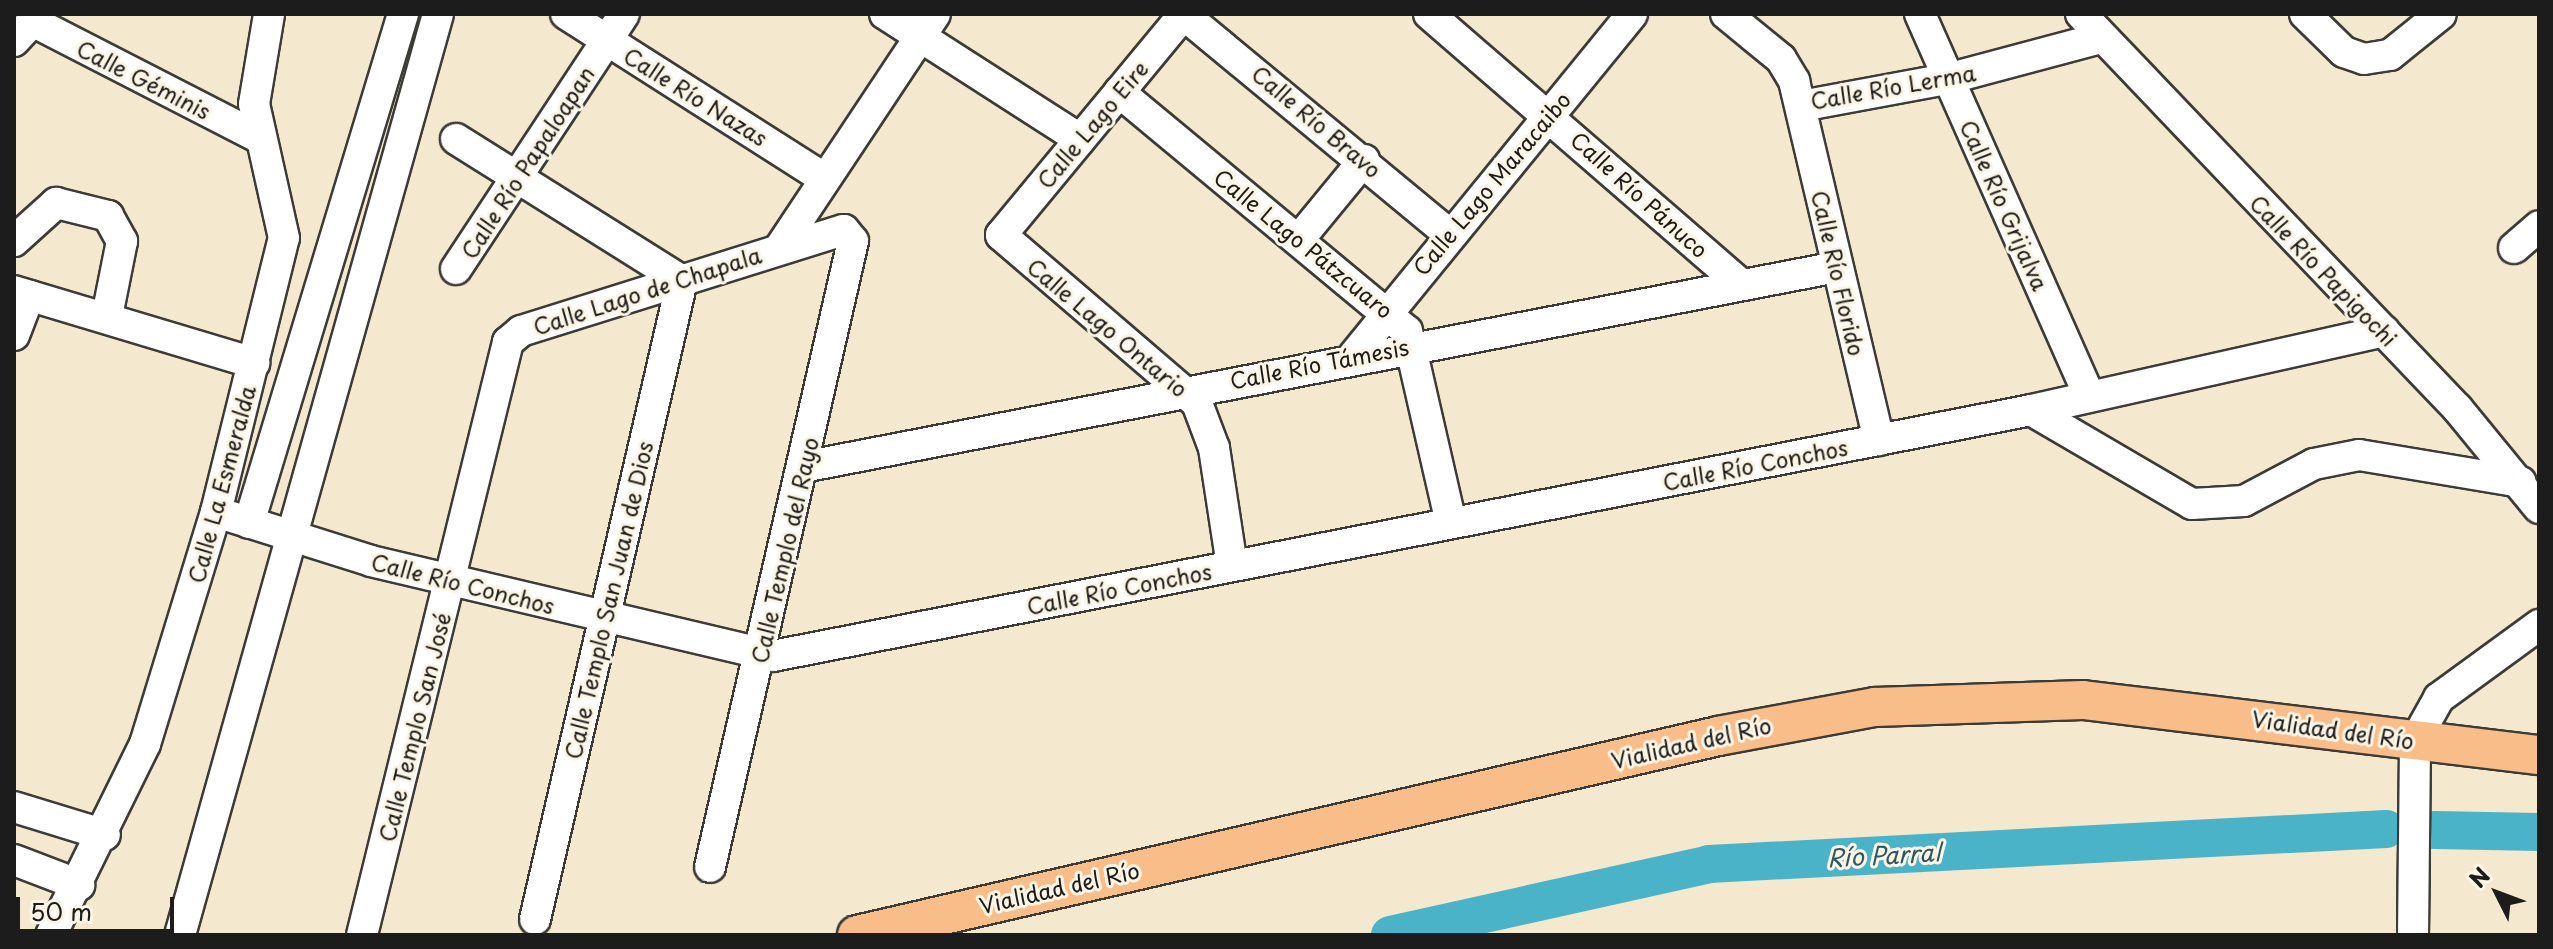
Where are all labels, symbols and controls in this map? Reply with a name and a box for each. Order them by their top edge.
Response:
street label: Calle Géminis [73,34,215,124]
street label: Calle Río Nazas [618,40,774,152]
street label: Calle Lago Eire [1031,55,1153,193]
street label: Calle Río Bravo [1246,58,1388,184]
street label: Calle Río Lerma [1807,58,1979,114]
street label: Calle Río Papaloapan [454,60,600,264]
street label: Calle Lago Maracaibo [1407,86,1575,280]
street label: Calle Río Grijalva [1955,114,2055,296]
street label: Calle Río Pánuco [1565,124,1715,264]
street label: Calle Lago Pátzcuaro [1209,162,1399,324]
street label: Calle Río Florido [1807,186,1871,360]
street label: Calle Río Papigochi [2244,188,2404,352]
street label: Calle Lago de Chapala [529,240,765,340]
street label: Calle Lago Ontario [1023,253,1193,401]
street label: Calle Río Támesis [1226,332,1412,394]
street label: Calle La Esmeralda [182,382,260,586]
street label: Calle Río Conchos [1658,433,1852,495]
street label: Calle Templo del Rayo [745,435,823,665]
street label: Calle Templo San Juan de Dios [559,439,657,761]
street label: Calle Río Conchos [367,547,559,619]
street label: Calle Río Conchos [1022,557,1216,619]
street label: Calle Templo San José [373,610,455,844]
street label: Vialidad del Río [2249,704,2417,754]
street label: Vialidad del Río [1607,711,1775,773]
water label: Río Parral [1825,838,1943,872]
north arrow [2457,853,2537,933]
street label: Vialidad del Río [975,856,1143,918]
text: N [2461,859,2497,894]
scale bar [20,881,178,931]
text: 50 m [30,893,92,929]

